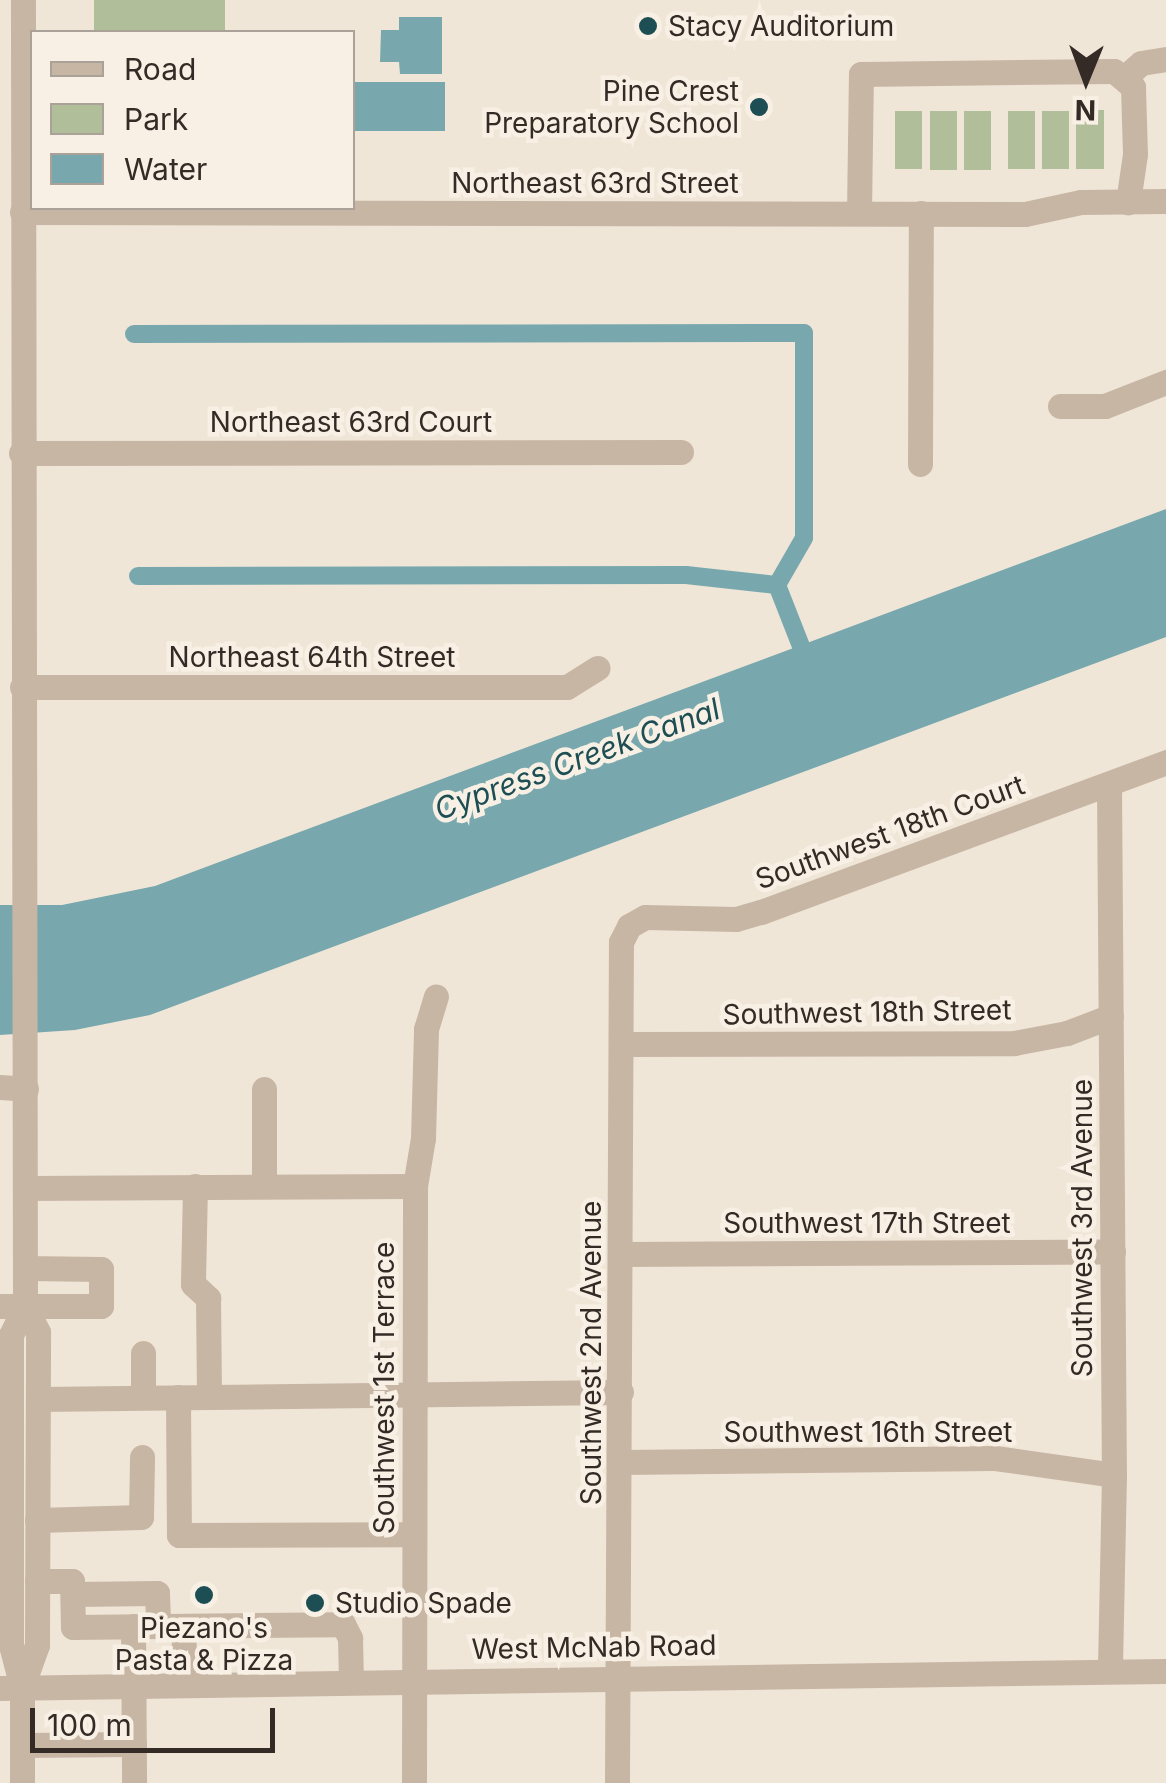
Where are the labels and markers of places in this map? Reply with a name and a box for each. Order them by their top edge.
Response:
place label: Stacy Auditorium [668,9,894,43]
marker: Stacy Auditorium [637,15,659,37]
place label: Pine Crest Preparatory School [484,74,739,140]
marker: Pine Crest Preparatory School [748,96,770,118]
marker: Piezano's Pasta & Pizza [193,1584,215,1606]
place label: Studio Spade [335,1586,512,1620]
marker: Studio Spade [304,1592,326,1614]
place label: Piezano's Pasta & Pizza [115,1611,293,1677]

